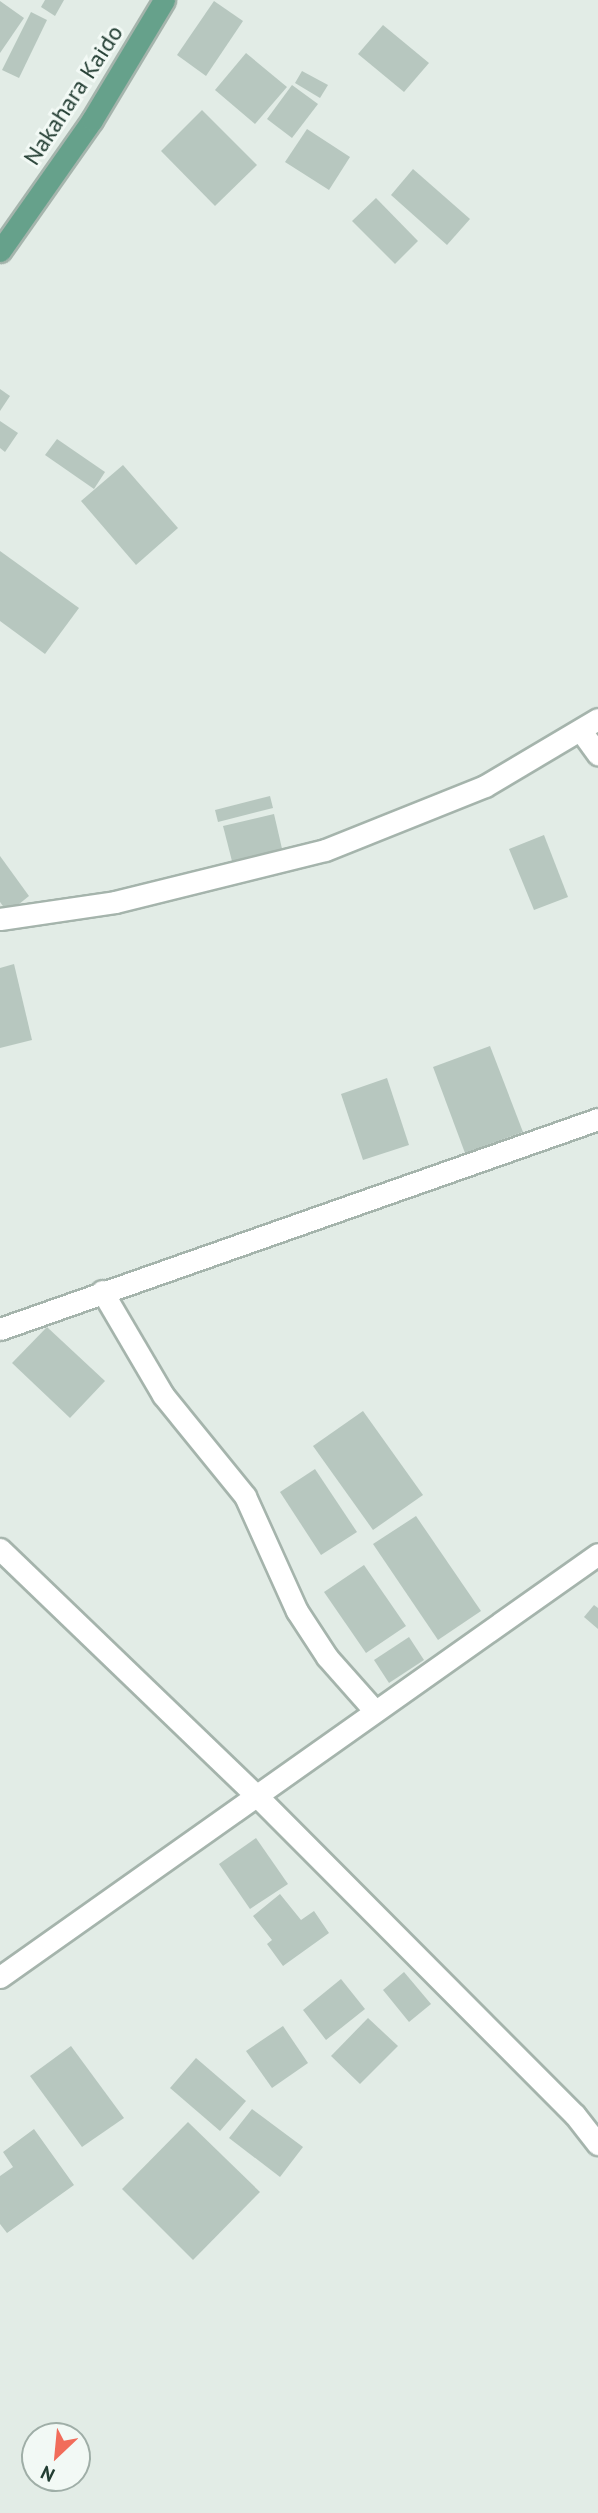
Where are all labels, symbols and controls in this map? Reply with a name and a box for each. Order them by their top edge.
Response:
street label: Nakahara Kaido [17,20,129,170]
north arrow [21,2422,91,2492]
text: N [37,2461,59,2488]

